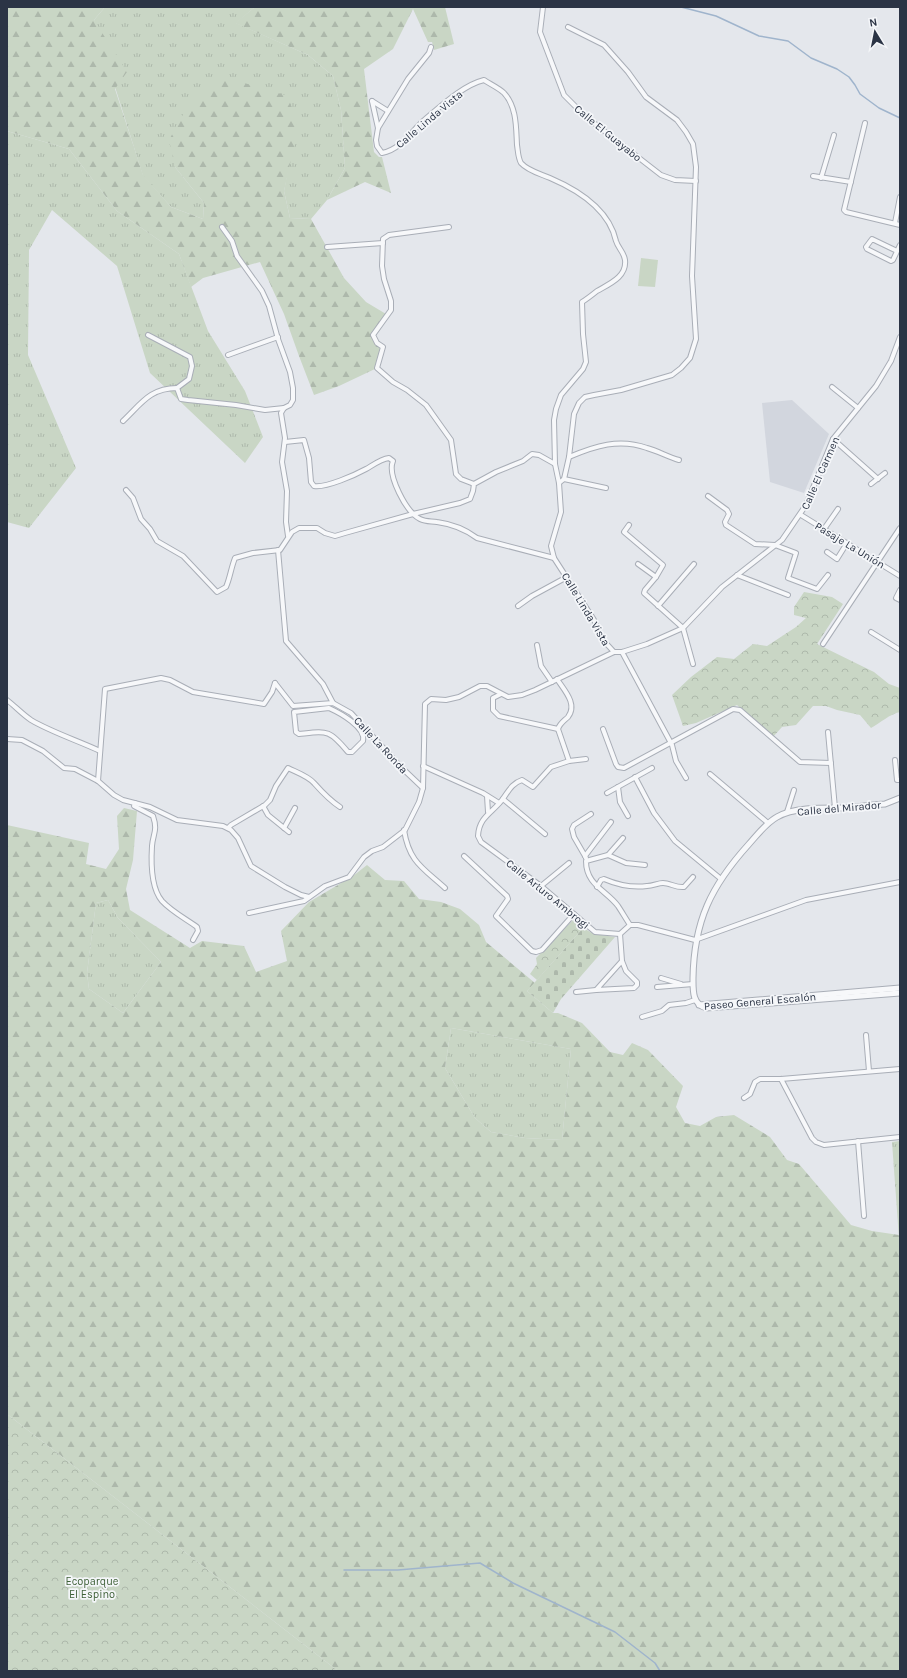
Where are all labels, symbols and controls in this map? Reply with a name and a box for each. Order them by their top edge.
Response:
north arrow [855,12,895,52]
text: N [868,16,878,30]
street label: Calle Linda Vista [393,88,465,151]
street label: Calle El Guayabo [571,102,644,164]
street label: Calle El Carmen [799,435,842,512]
street label: Pasaje La Unión [812,519,887,571]
street label: Calle Linda Vista [559,570,612,648]
street label: Calle La Ronda [351,714,410,776]
street label: Calle del Mirador [797,798,882,819]
street label: Calle Arturo Ambrogi [503,857,592,932]
street label: Paseo General Escalón [704,990,817,1013]
park label: Ecoparque El Espino [65,1575,119,1601]

